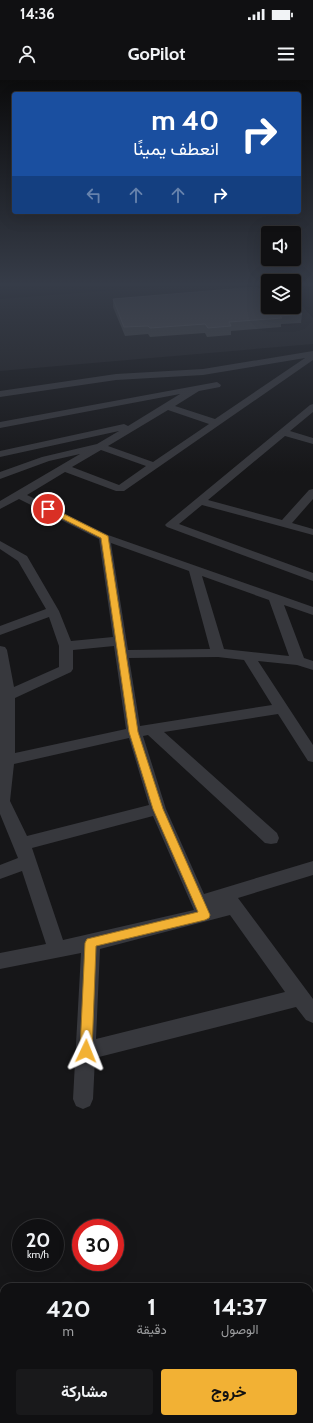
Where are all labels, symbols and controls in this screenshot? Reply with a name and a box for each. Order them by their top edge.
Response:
text: 14:36 [20,5,55,23]
icon: person [16,43,38,65]
text: GoPilot [128,43,185,65]
icon: menu [275,43,297,65]
text: 40 m [151,103,219,137]
icon: right [233,108,285,160]
text: انعطف يمينًا [133,138,219,160]
icon: left [83,184,105,206]
icon: ahead [125,184,147,206]
icon: ahead [167,184,189,206]
icon: right [209,184,231,206]
map controls [261,226,301,314]
button: sound [261,226,301,266]
button: layers [261,274,301,314]
pin [31,492,65,526]
icon: arrive [37,498,59,520]
position arrow [65,1030,107,1072]
speed limit sign: 30 [72,1219,124,1271]
text: 20 [26,1228,50,1252]
text: km/h [27,1248,49,1261]
text: 1 [147,1292,156,1321]
text: 14:37 [213,1292,267,1321]
text: 420 [46,1294,91,1323]
text: دقيقة [137,1321,167,1337]
text: الوصول [221,1321,259,1337]
text: m [63,1323,74,1339]
button: مشاركة [16,1369,153,1415]
button: خروج [161,1369,297,1415]

